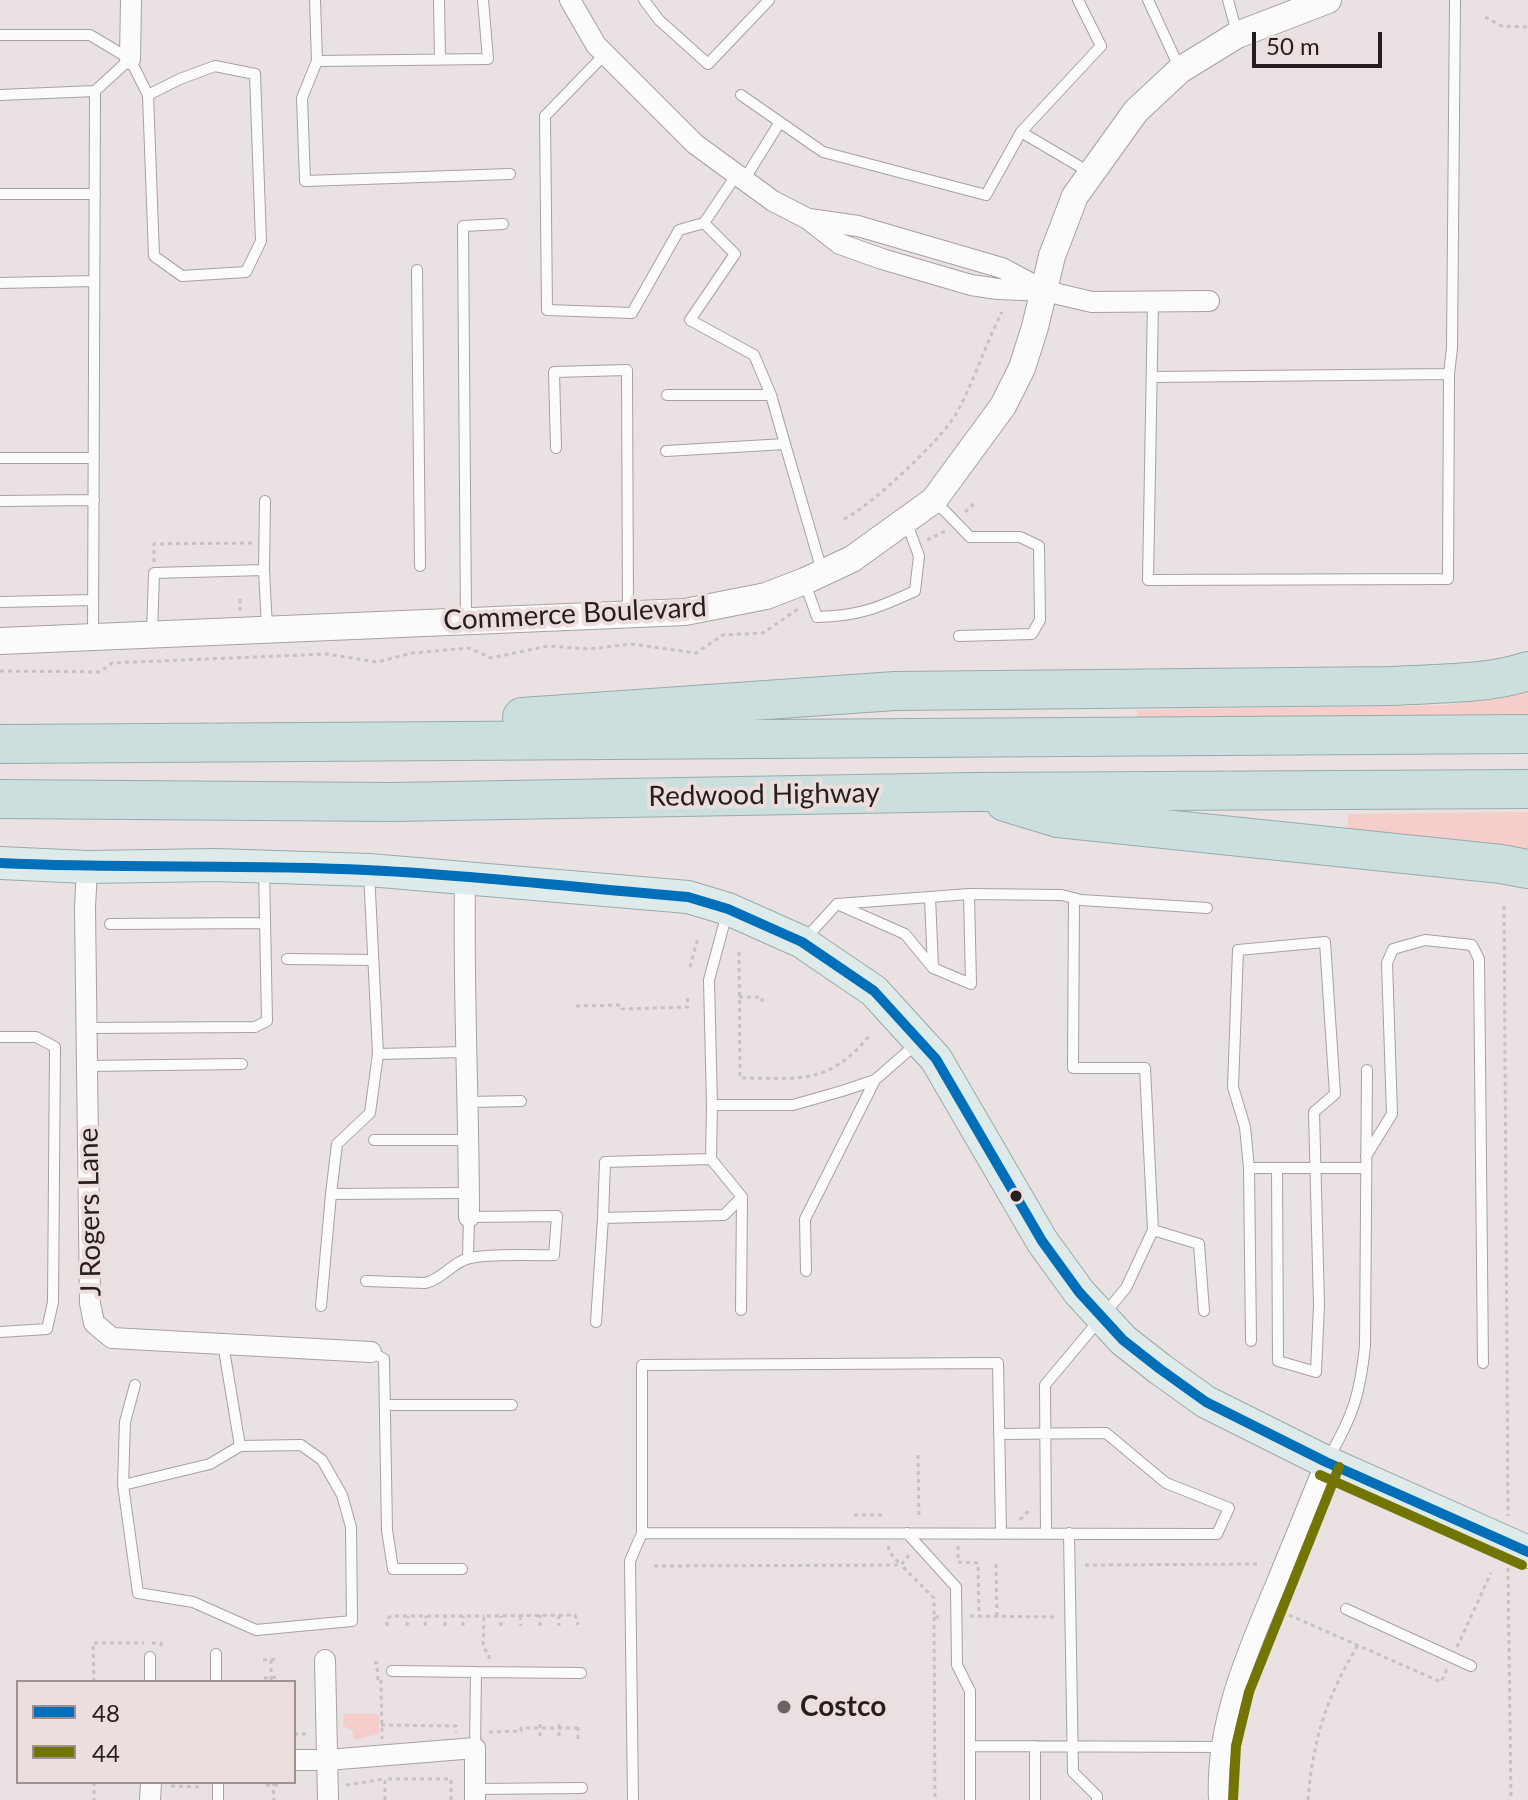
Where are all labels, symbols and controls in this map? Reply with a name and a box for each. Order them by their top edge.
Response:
scale bar [1256,16,1386,66]
text: 50 m [1266,31,1320,60]
street label: Commerce Boulevard [442,590,708,638]
street label: Redwood Highway [648,776,880,814]
street label: J Rogers Lane [72,1127,108,1297]
unlabelled marker [1008,1188,1024,1204]
legend [16,1680,296,1784]
place label: Costco [800,1690,886,1724]
text: 48 [92,1698,120,1727]
marker: Costco [775,1698,793,1716]
text: 44 [92,1738,120,1767]

